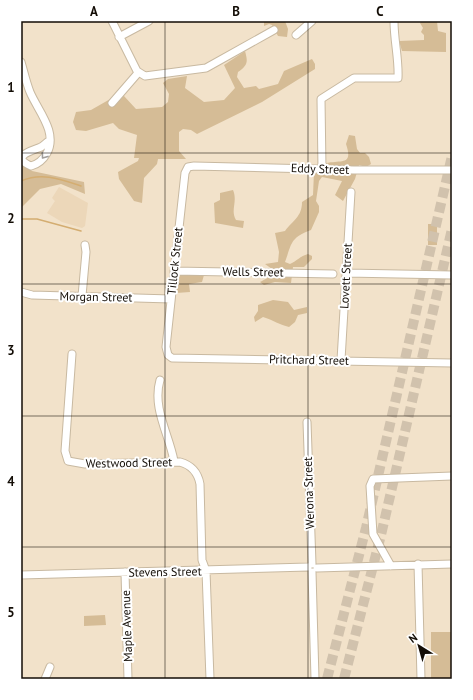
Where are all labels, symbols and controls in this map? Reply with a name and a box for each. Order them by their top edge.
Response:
text: A [90,3,98,20]
text: B [232,3,240,20]
text: C [376,3,384,20]
text: 1 [7,79,15,96]
one-way arrow [42,152,49,159]
street label: Eddy Street [291,160,349,177]
text: 2 [7,210,15,227]
street label: Tillock Street [163,226,186,296]
street label: Lovett Street [336,243,355,309]
street label: Wells Street [222,263,284,280]
street label: Morgan Street [59,288,133,305]
text: 3 [7,342,15,359]
street label: Pritchard Street [269,351,349,368]
street label: Westwood Street [86,454,172,471]
street label: Werona Street [300,457,317,529]
text: 4 [7,473,15,490]
street label: Stevens Street [128,563,202,580]
street label: Maple Avenue [118,590,135,662]
text: 5 [7,604,15,621]
north arrow [399,626,439,666]
text: N [406,630,420,646]

